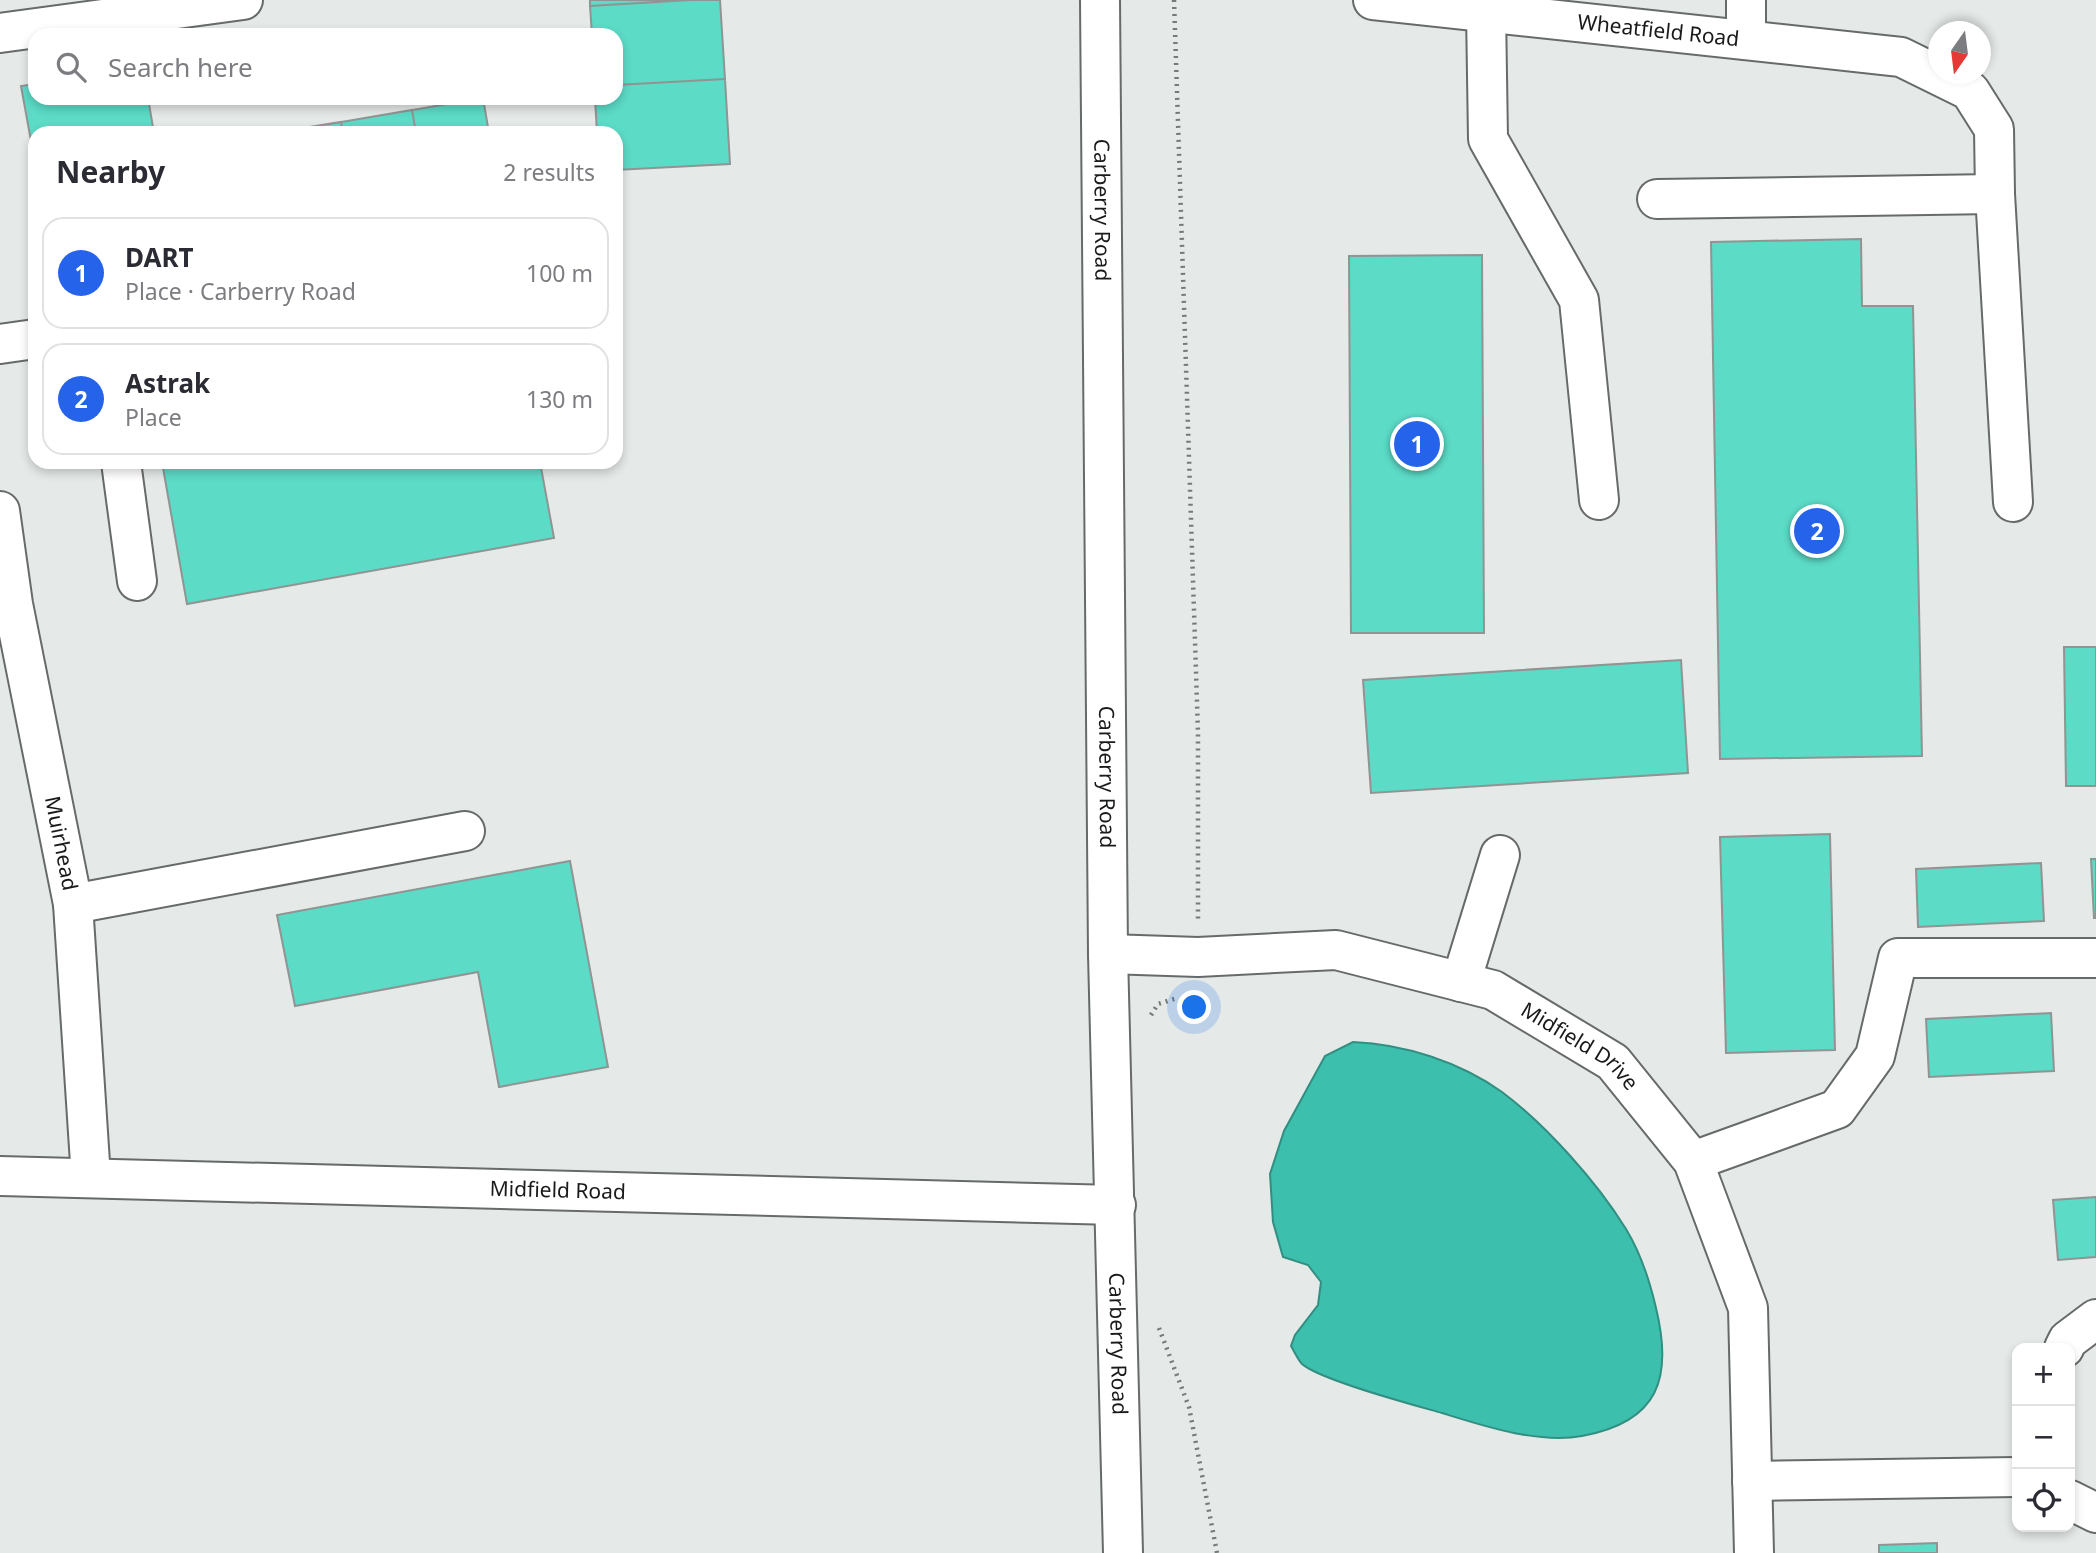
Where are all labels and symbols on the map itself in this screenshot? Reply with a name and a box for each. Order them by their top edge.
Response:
street label: Wheatfield Road [1576,7,1741,52]
north arrow [1928,21,1991,84]
street label: Carberry Road [1088,139,1117,281]
pin: 1 [1394,418,1440,470]
pin: 2 [1794,505,1840,557]
street label: Carberry Road [1093,706,1122,848]
street label: Muirhead [39,793,85,893]
your location [1177,990,1211,1024]
street label: Midfield Drive [1516,995,1645,1096]
street label: Midfield Road [489,1174,626,1205]
street label: Carberry Road [1103,1272,1135,1415]

